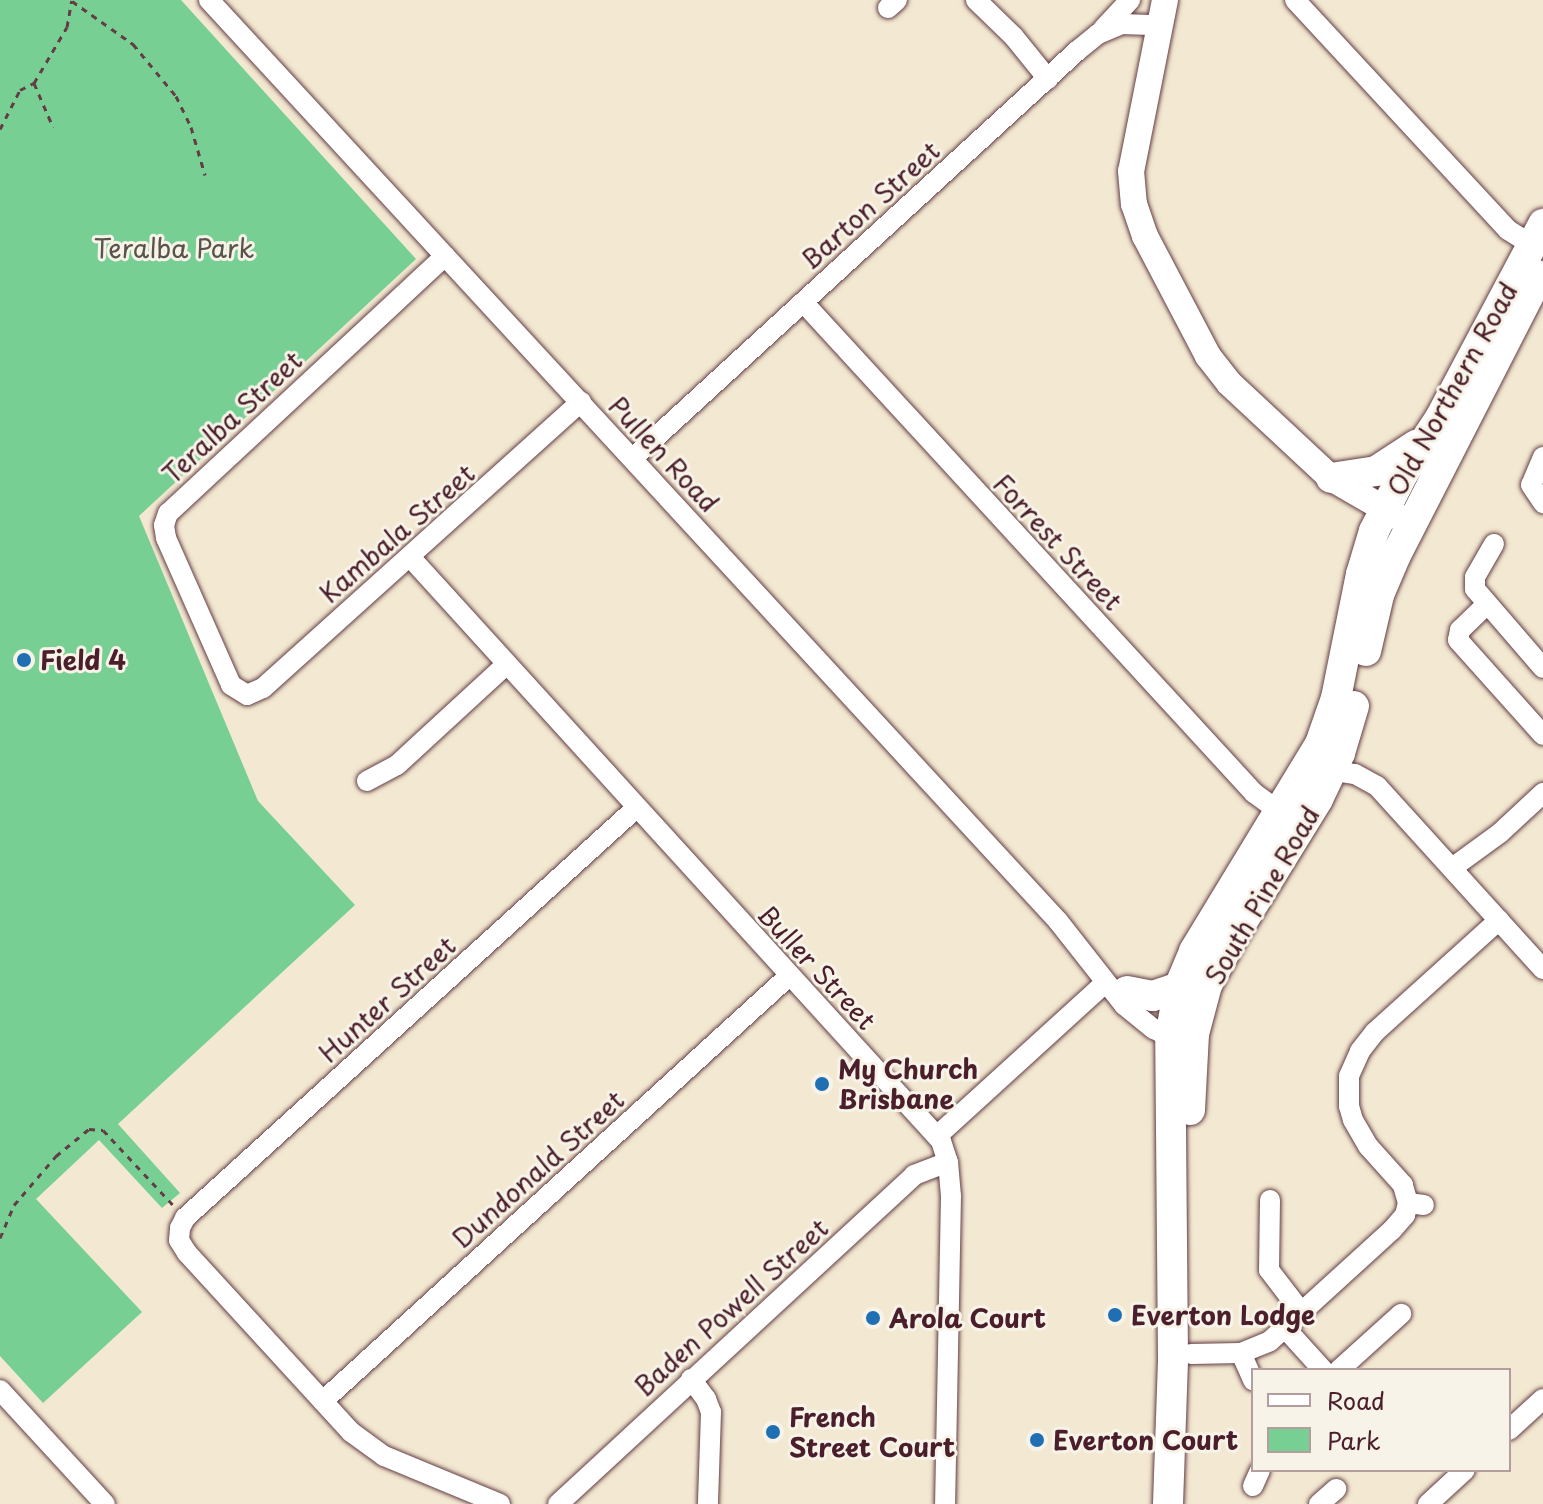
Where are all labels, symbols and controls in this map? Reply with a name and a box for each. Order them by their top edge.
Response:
street label: Barton Street [794,135,946,275]
park label: Teralba Park [94,232,254,264]
street label: Old Northern Road [1380,277,1524,501]
street label: Teralba Street [155,344,309,490]
street label: Pullen Road [602,389,726,519]
street label: Kambala Street [313,457,481,609]
street label: Forrest Street [987,467,1129,617]
place label: Field 4 [40,644,126,676]
marker: Field 4 [15,651,33,669]
street label: South Pine Road [1197,799,1327,991]
street label: Buller Street [751,897,883,1037]
street label: Hunter Street [312,929,462,1069]
place label: My Church Brisbane [838,1053,981,1114]
marker: My Church Brisbane [813,1075,831,1093]
street label: Dundonald Street [445,1083,631,1255]
street label: Baden Powell Street [627,1211,835,1403]
place label: Everton Lodge [1131,1299,1316,1331]
place label: Arola Court [889,1302,1047,1334]
marker: Everton Lodge [1106,1306,1124,1324]
marker: Arola Court [864,1309,882,1327]
legend [1251,1368,1511,1472]
text: Road [1327,1382,1385,1418]
place label: French Street Court [789,1401,957,1462]
text: Park [1327,1422,1381,1458]
marker: French Street Court [764,1423,782,1441]
place label: Everton Court [1053,1424,1239,1456]
marker: Everton Court [1028,1431,1046,1449]

